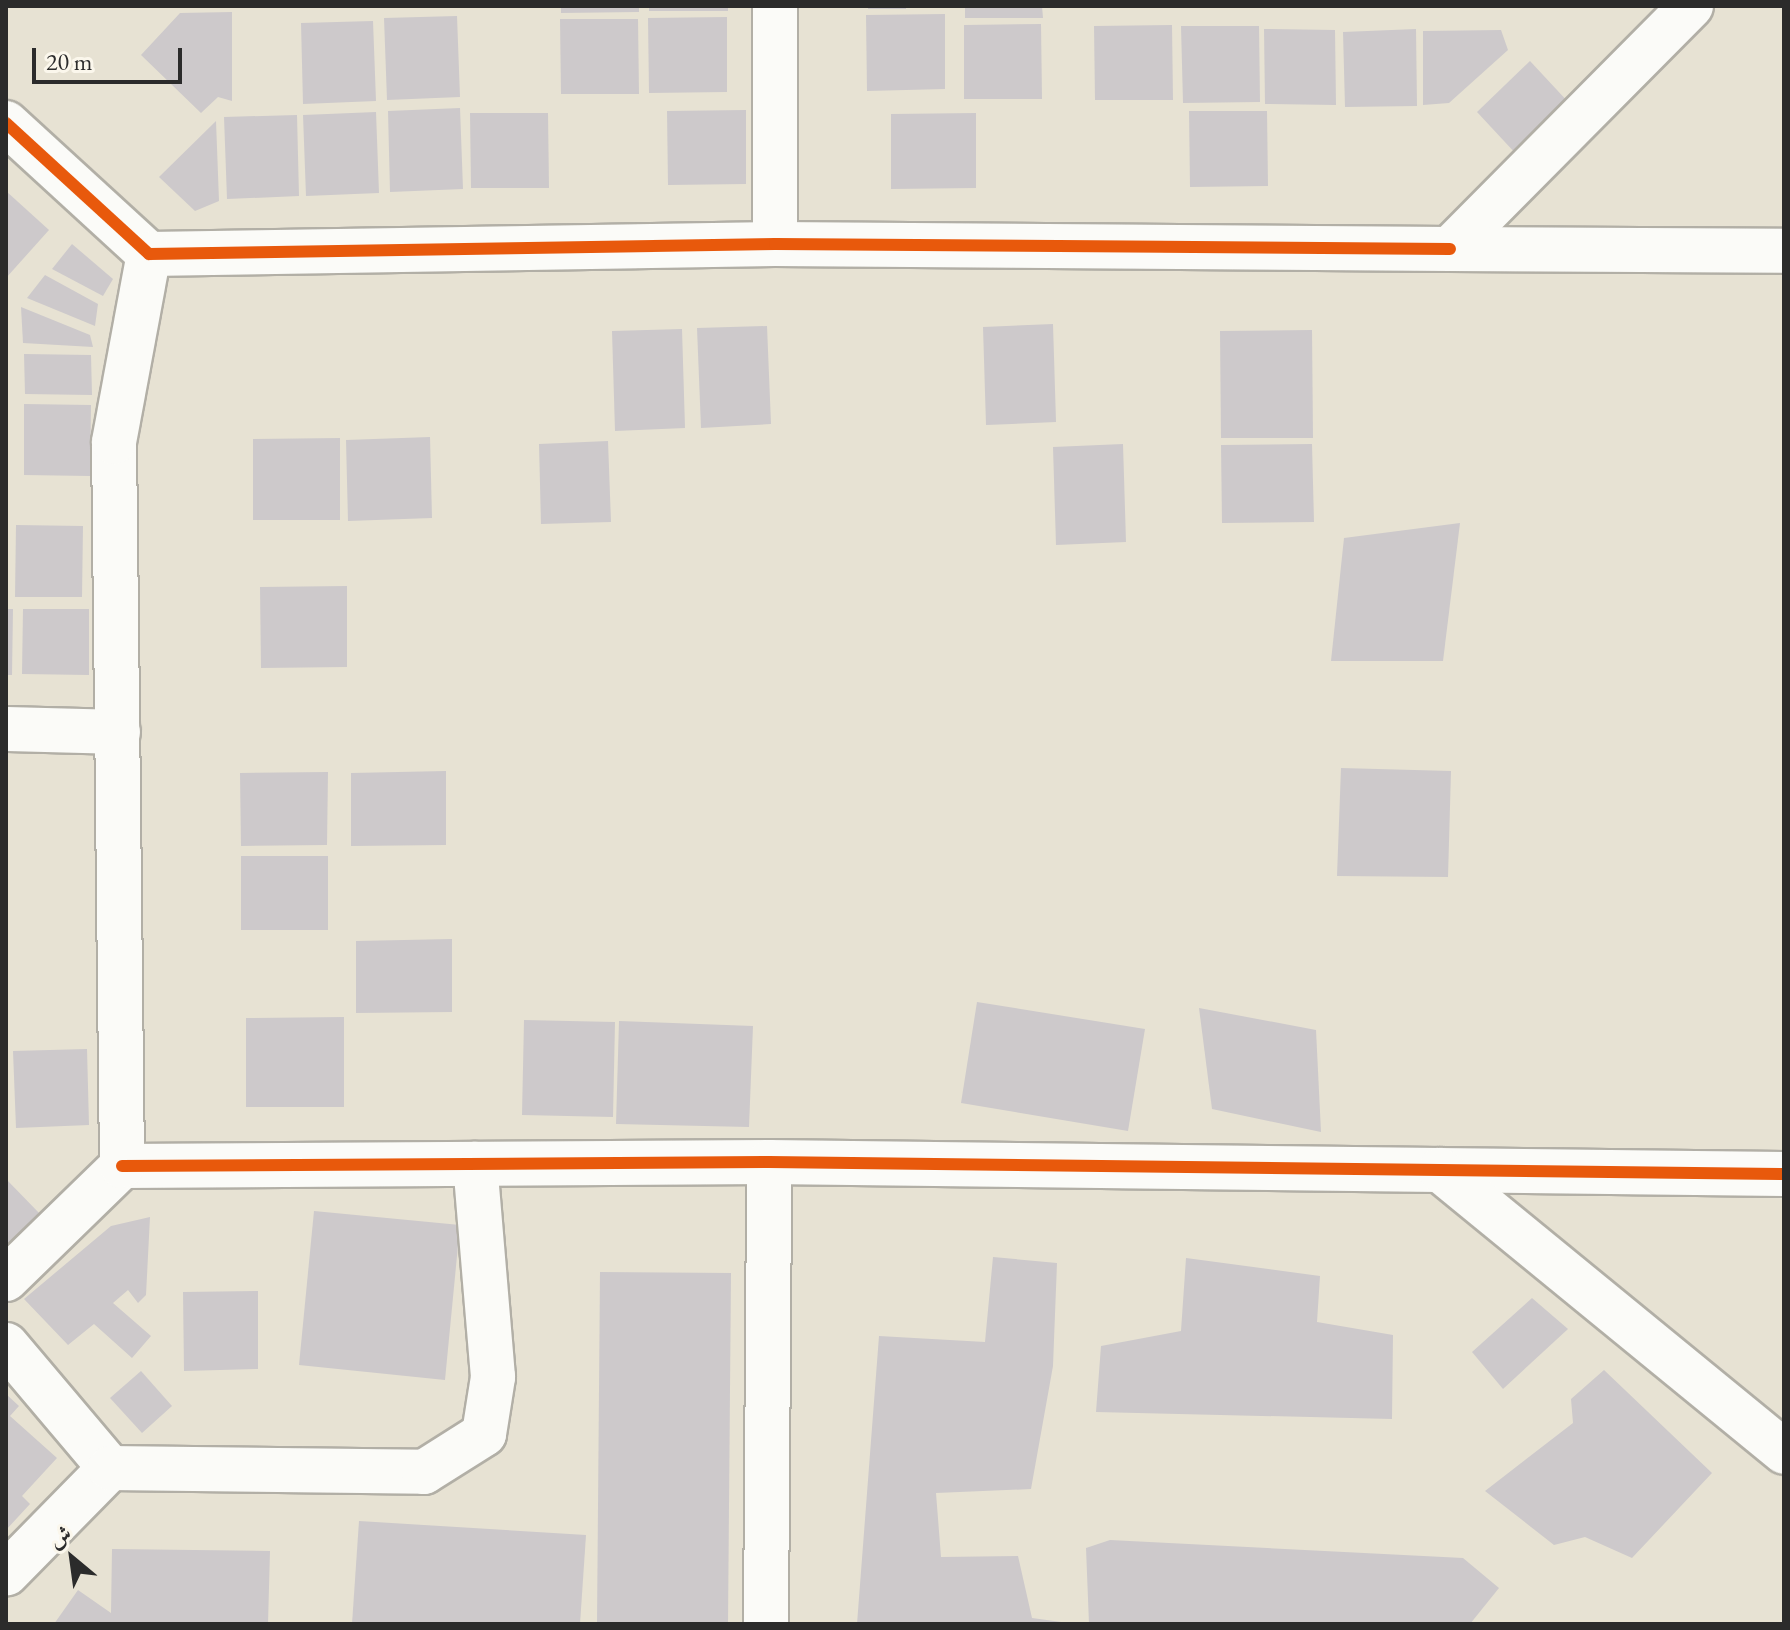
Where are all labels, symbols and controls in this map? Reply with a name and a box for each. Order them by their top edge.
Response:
scale bar [36,32,186,82]
text: 20 m [46,46,93,77]
north arrow [32,1518,112,1598]
text: ش [44,1519,77,1555]

